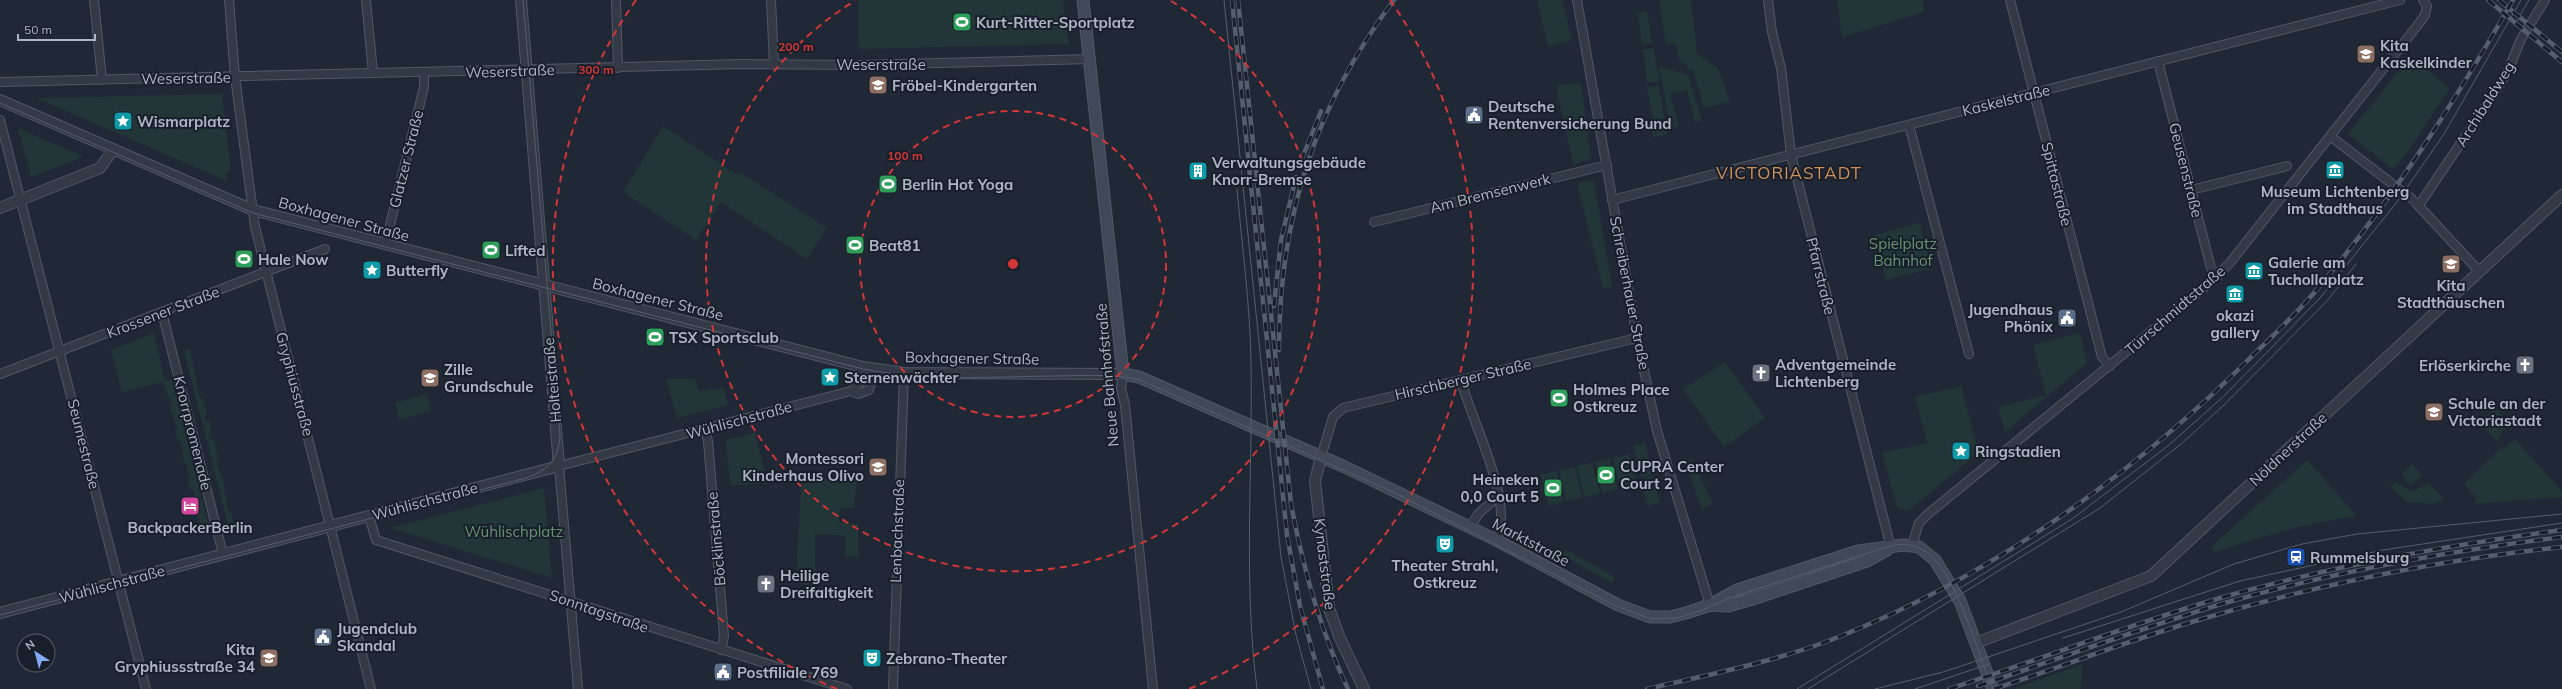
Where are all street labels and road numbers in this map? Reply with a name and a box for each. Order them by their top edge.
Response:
street label: Weserstraße [836,55,926,74]
street label: Archibaldweg [2451,58,2519,150]
street label: Weserstraße [465,60,555,82]
street label: Weserstraße [141,68,231,88]
street label: Kaskelstraße [1960,80,2052,120]
street label: Glatzer Straße [385,108,427,210]
street label: Geusenstraße [2165,121,2207,219]
street label: Spittastraße [2037,140,2077,228]
street label: Am Bremsenwerk [1428,169,1553,217]
street label: Boxhagener Straße [277,192,411,246]
street label: Schreiberhauer Straße [1606,215,1654,371]
street label: Pfarrstraße [1802,235,1840,317]
street label: Türrschmidtstraße [2121,261,2229,359]
street label: Boxhagener Straße [590,274,726,324]
street label: Krossener Straße [104,282,222,342]
street label: Neue Bahnhofstraße [1091,303,1123,447]
street label: Gryphiusstraße [272,330,318,438]
street label: Holteistraße [539,337,565,423]
street label: Boxhagener Straße [905,347,1039,369]
street label: Hirschberger Straße [1393,354,1533,404]
street label: Knorrpromenade [170,374,216,492]
street label: Seumestraße [64,397,104,491]
street label: Wühlischstraße [684,397,794,443]
street label: Nöldnerstraße [2245,408,2331,490]
street label: Wühlischstraße [370,478,480,524]
street label: Lenbachstraße [886,479,908,583]
street label: Böcklinstraße [702,491,730,587]
street label: Marktstraße [1489,514,1573,570]
street label: Kynaststraße [1310,517,1340,611]
street label: Wühlischstraße [57,561,167,607]
street label: Sonntagstraße [547,585,651,637]

